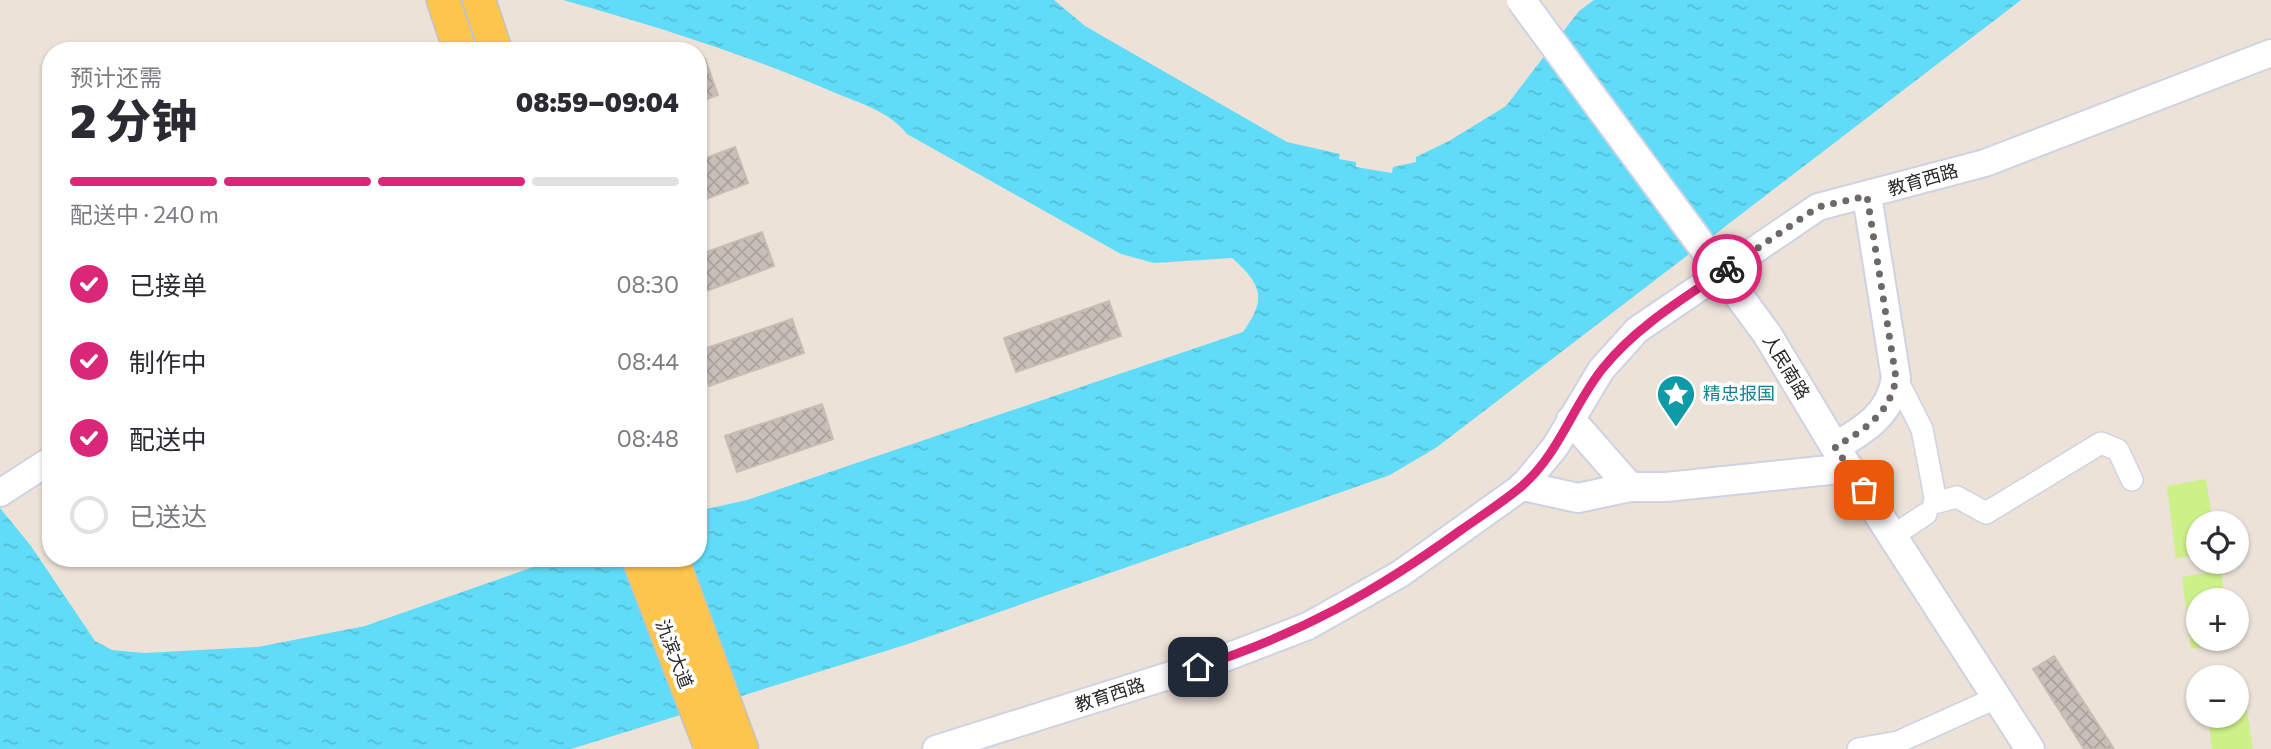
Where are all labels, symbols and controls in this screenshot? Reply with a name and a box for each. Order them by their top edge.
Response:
text: 预计还需 [70,63,162,91]
text: 08:59–09:04 [516,86,679,117]
text: 2 分钟 [70,91,197,147]
street label: 教育西路 [1885,159,1960,200]
text: 配送中 · 240 m [70,200,219,228]
courier [1692,234,1762,304]
icon: bike [1708,250,1746,288]
icon: check [70,265,108,303]
text: 已接单 [129,269,207,300]
text: 08:30 [616,270,679,298]
street label: 人民南路 [1759,330,1815,403]
icon: check [70,342,108,380]
text: 制作中 [129,346,207,377]
text: 08:44 [617,347,679,375]
place icon: 精忠报国 [1655,373,1697,428]
place label: 精忠报国 [1703,382,1775,404]
icon: check [70,419,108,457]
text: 配送中 [129,423,207,454]
text: 08:48 [617,424,679,452]
pin [1834,460,1894,520]
icon: bag [1845,471,1883,509]
text: 已送达 [129,500,207,531]
map controls [2186,511,2249,728]
button: locate [2186,511,2249,574]
button: + [2186,588,2249,651]
street label: 氿滨大道 [652,616,698,691]
pin [1168,637,1228,697]
icon: home [1179,648,1217,686]
button: − [2186,665,2249,728]
street label: 教育西路 [1072,672,1147,716]

